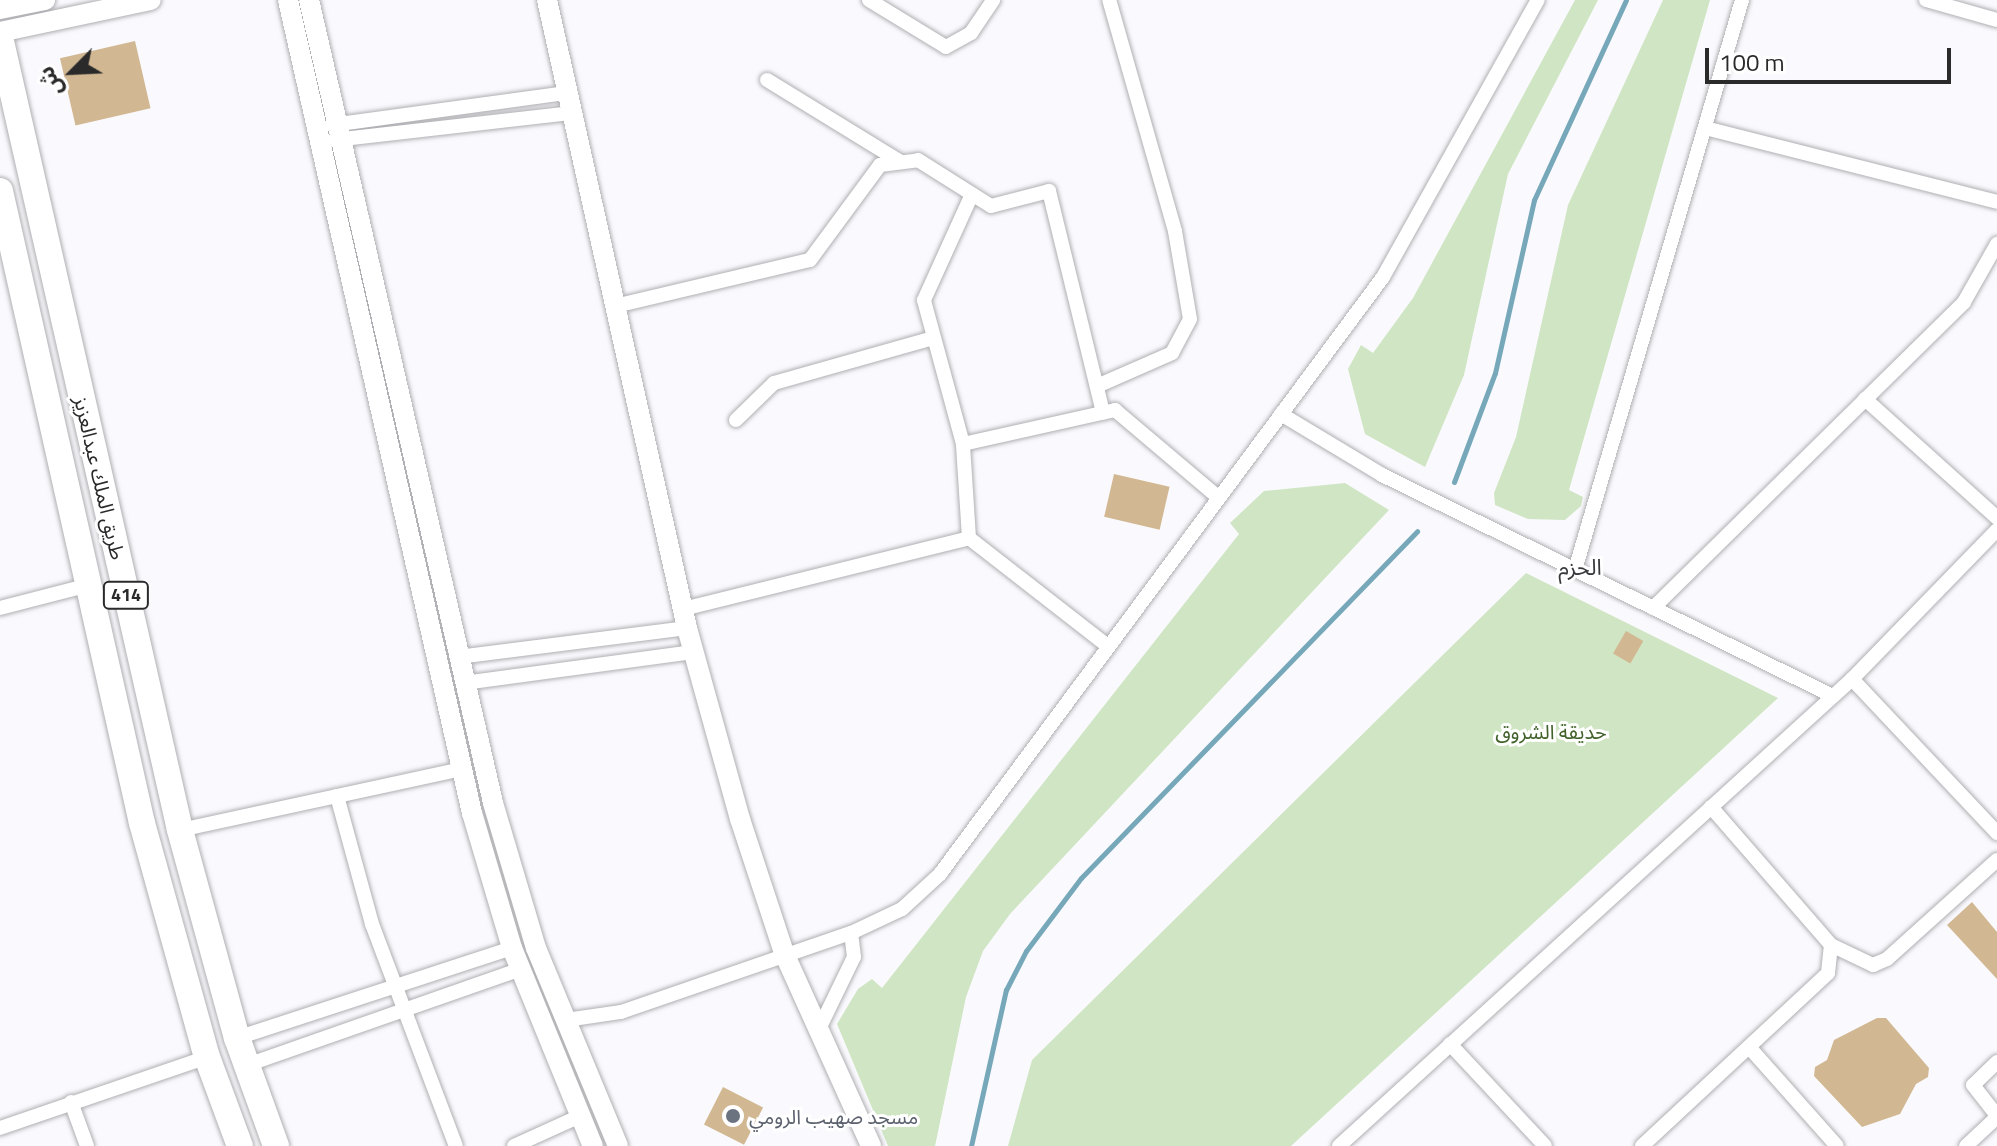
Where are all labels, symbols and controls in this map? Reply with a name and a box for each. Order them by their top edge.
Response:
north arrow [32,32,112,112]
scale bar [1709,32,1955,82]
text: 100 m [1719,44,1785,80]
text: ش [28,61,72,102]
street label: طريق الملك عبدالعزيز [70,394,130,562]
district label: الحزم [1558,555,1602,581]
road number: 414 [102,581,150,609]
park label: حديقة الشروق [1495,719,1607,743]
place label: مسجد صهيب الرومي [749,1104,918,1128]
marker: مسجد صهيب الرومي [724,1107,742,1125]

